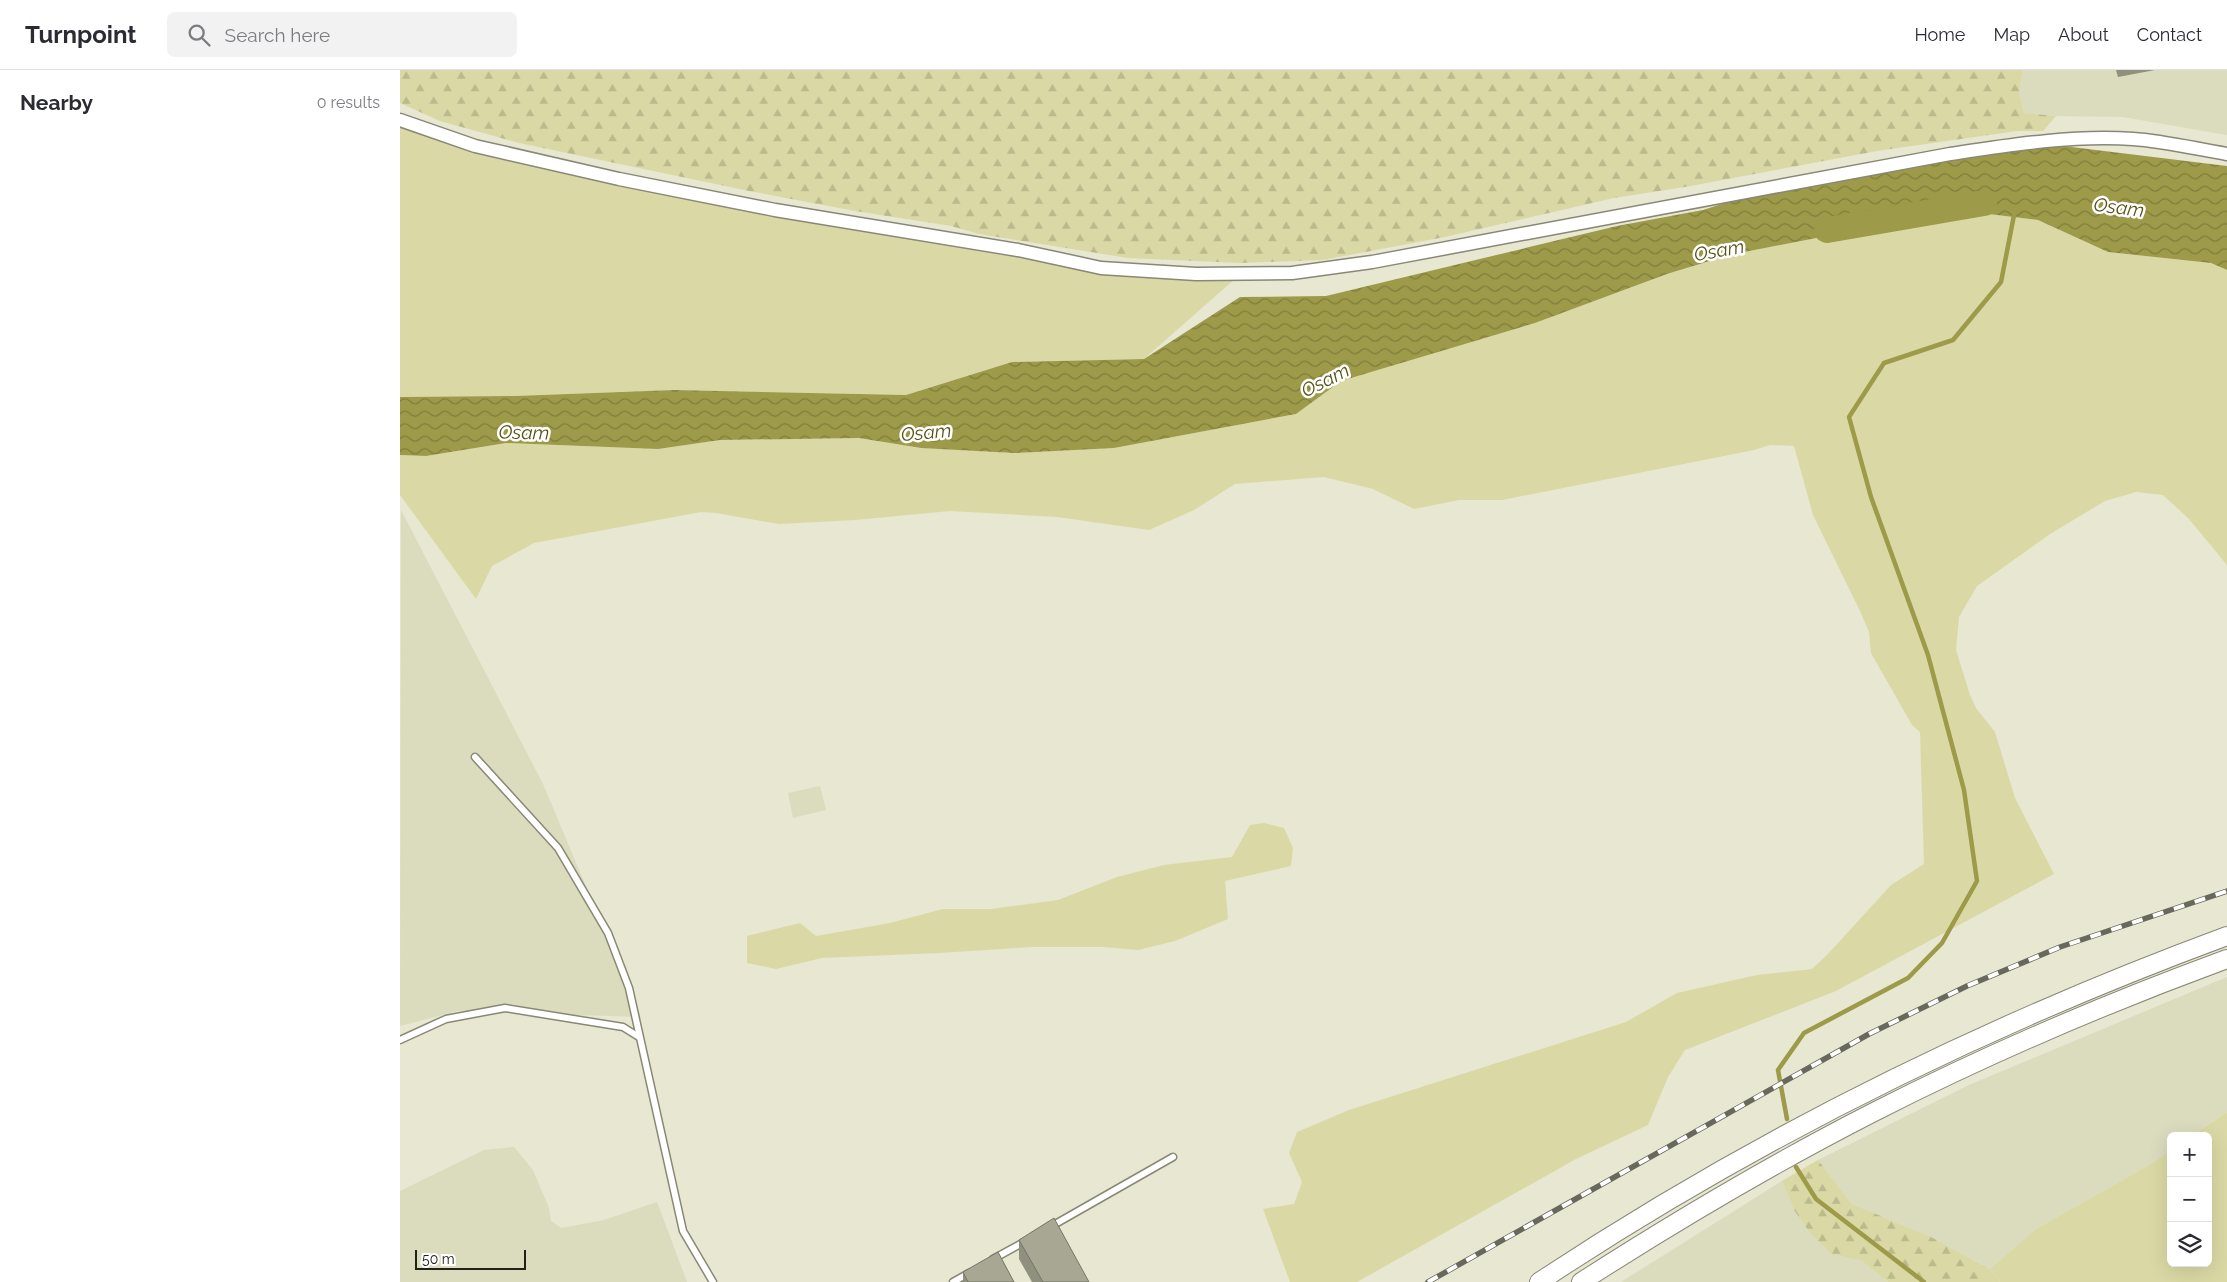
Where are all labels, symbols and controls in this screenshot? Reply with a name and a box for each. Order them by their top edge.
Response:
search box [167,12,517,57]
text: Turnpoint [25,20,137,49]
icon: search [185,21,213,49]
text: Search here [225,24,330,46]
text: Home [1914,24,1965,45]
text: Map [1993,24,2030,45]
text: About [2058,24,2109,45]
text: Contact [2137,24,2202,45]
text: Nearby [20,90,93,115]
text: 0 results [317,93,380,112]
water label: Osam [2093,193,2145,221]
water label: Osam [1692,235,1746,265]
water label: Osam [1297,359,1353,401]
water label: Osam [900,419,952,445]
water label: Osam [498,421,550,443]
map controls [2167,1132,2212,1267]
button: + [2167,1132,2212,1177]
button: − [2167,1177,2212,1222]
button: layers [2167,1222,2212,1267]
scale bar [415,1247,526,1270]
text: 50 m [422,1251,455,1267]

